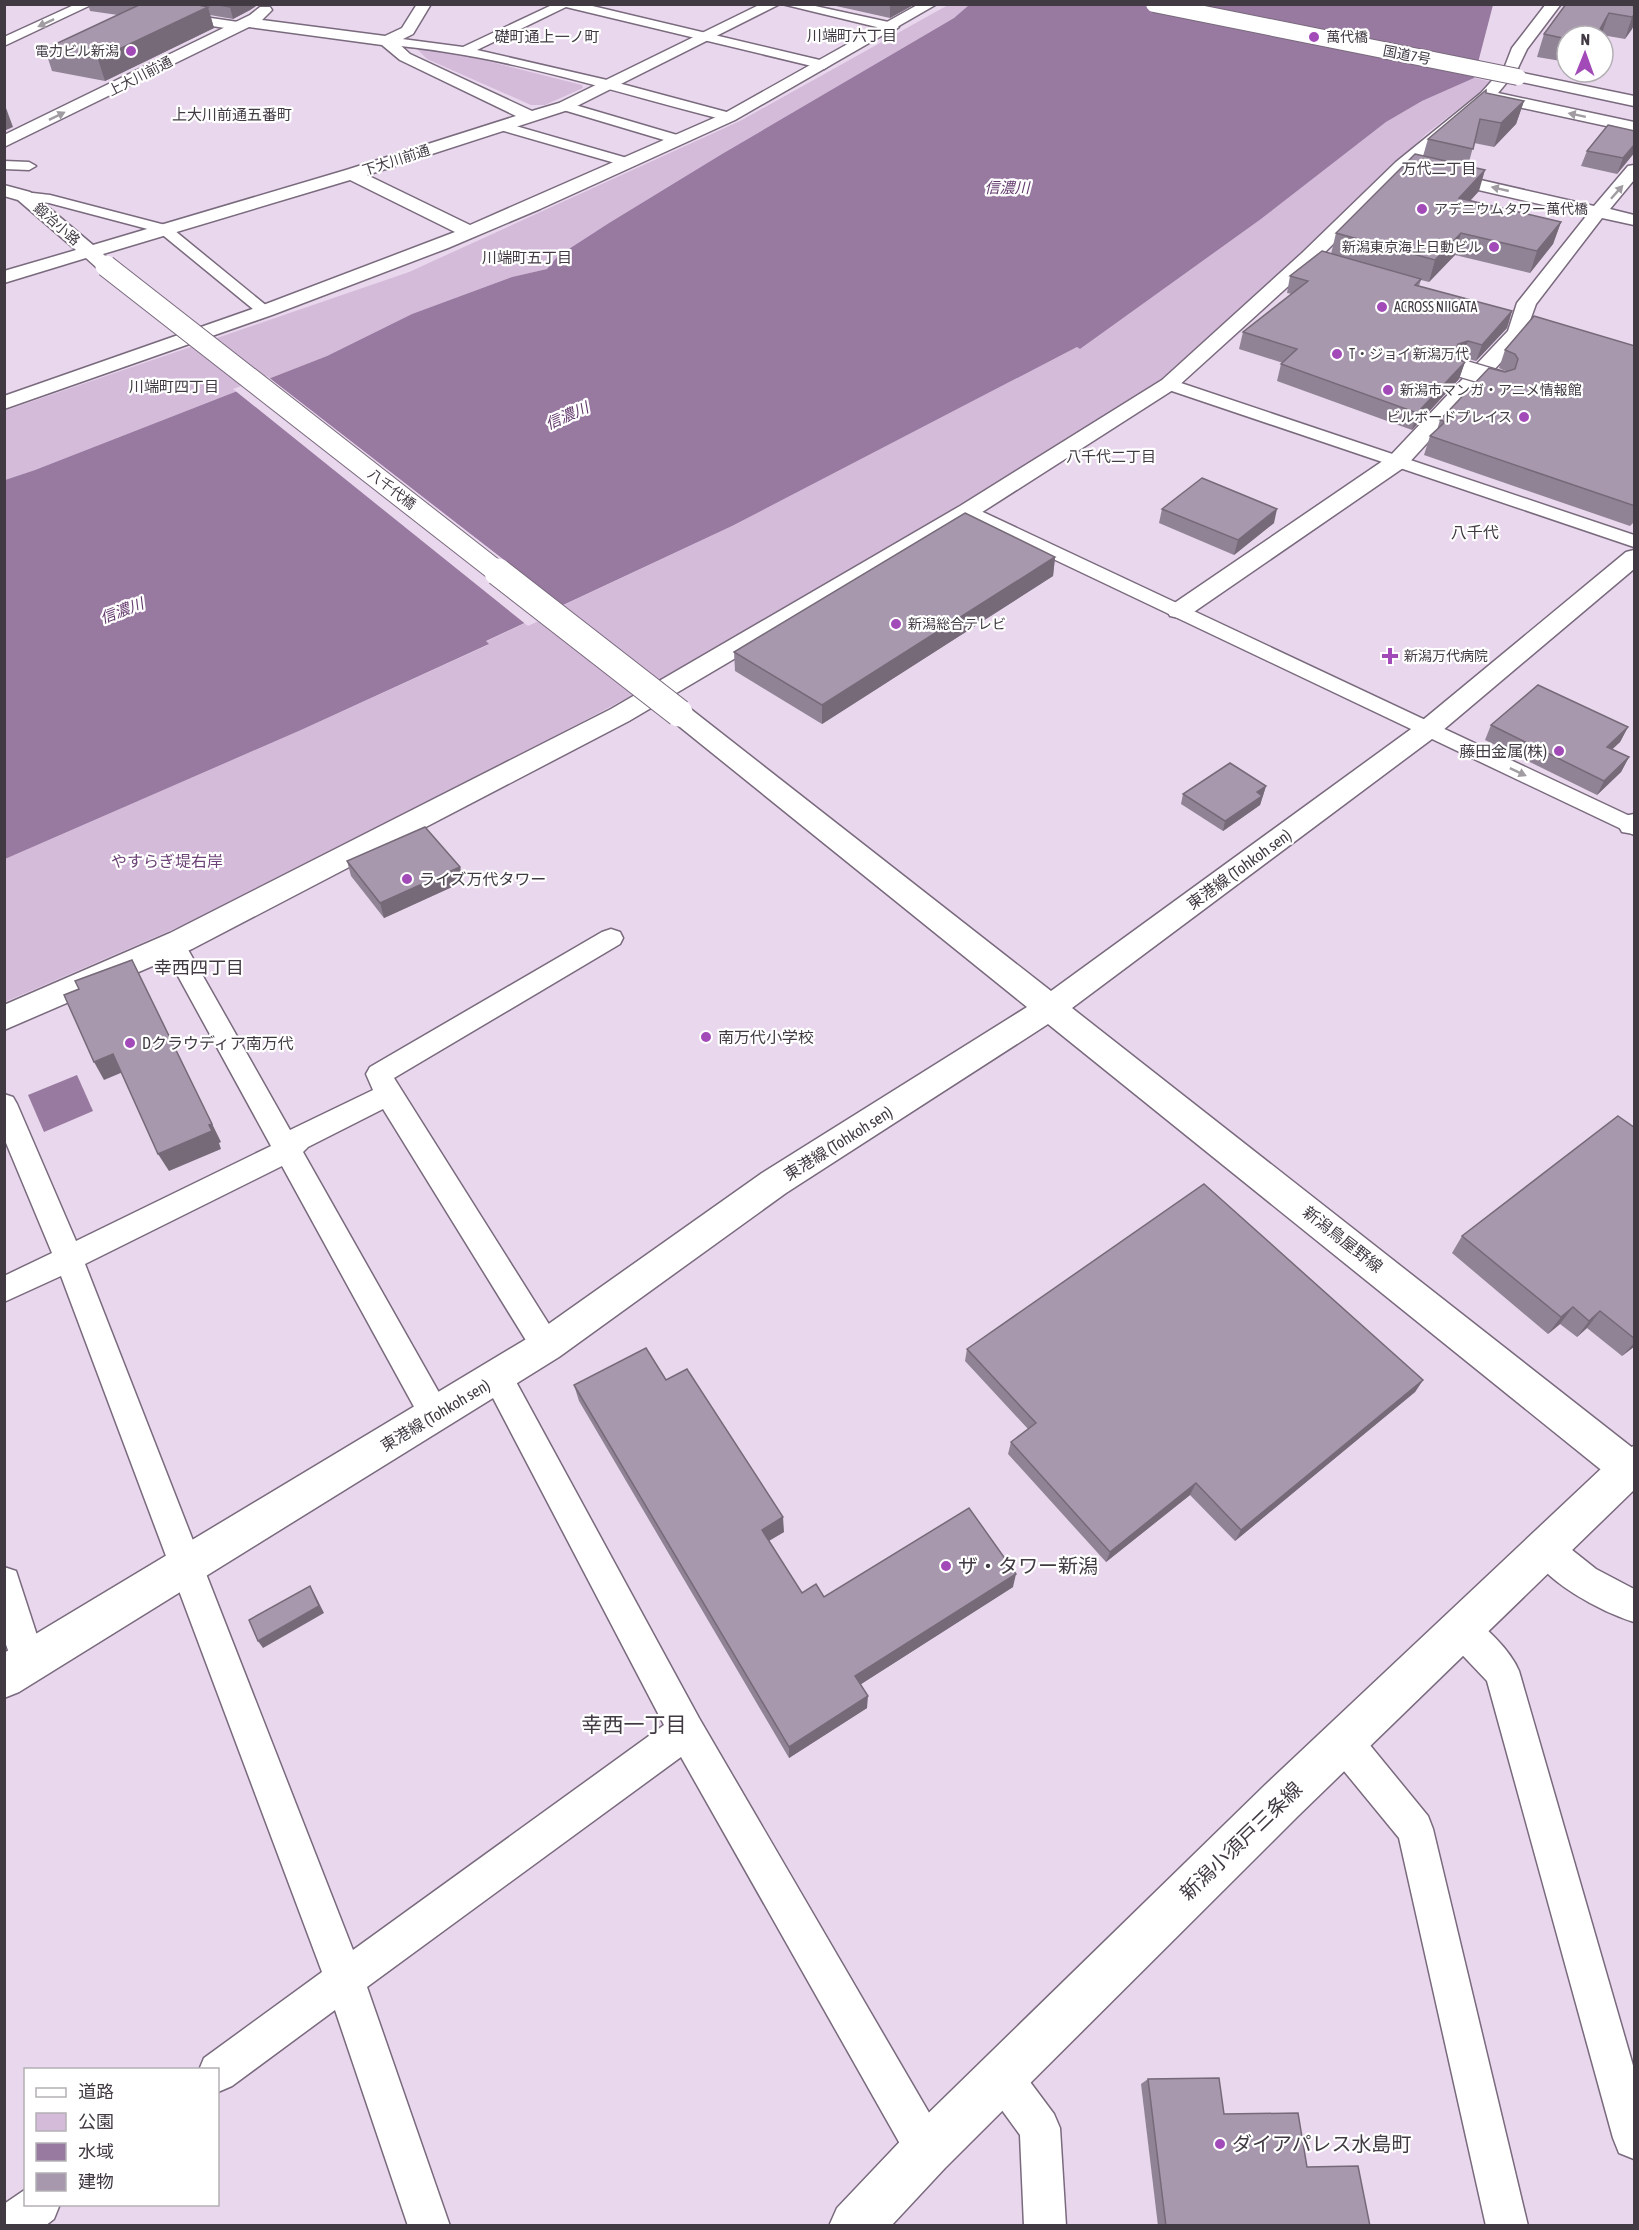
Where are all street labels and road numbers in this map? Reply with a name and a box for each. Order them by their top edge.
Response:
street label: 国道7号 [1382,43,1432,67]
street label: 上大川前通 [105,53,175,99]
street label: 下大川前通 [360,142,432,178]
street label: 鍛冶小路 [31,200,83,248]
street label: 八千代橋 [365,465,419,513]
street label: 東港線 (Tohkoh sen) [1184,825,1295,914]
street label: 東港線 (Tohkoh sen) [781,1102,896,1184]
street label: 新潟鳥屋野線 [1300,1202,1386,1276]
street label: 東港線 (Tohkoh sen) [377,1375,493,1456]
street label: 新潟小須戸三条線 [1175,1777,1306,1904]

